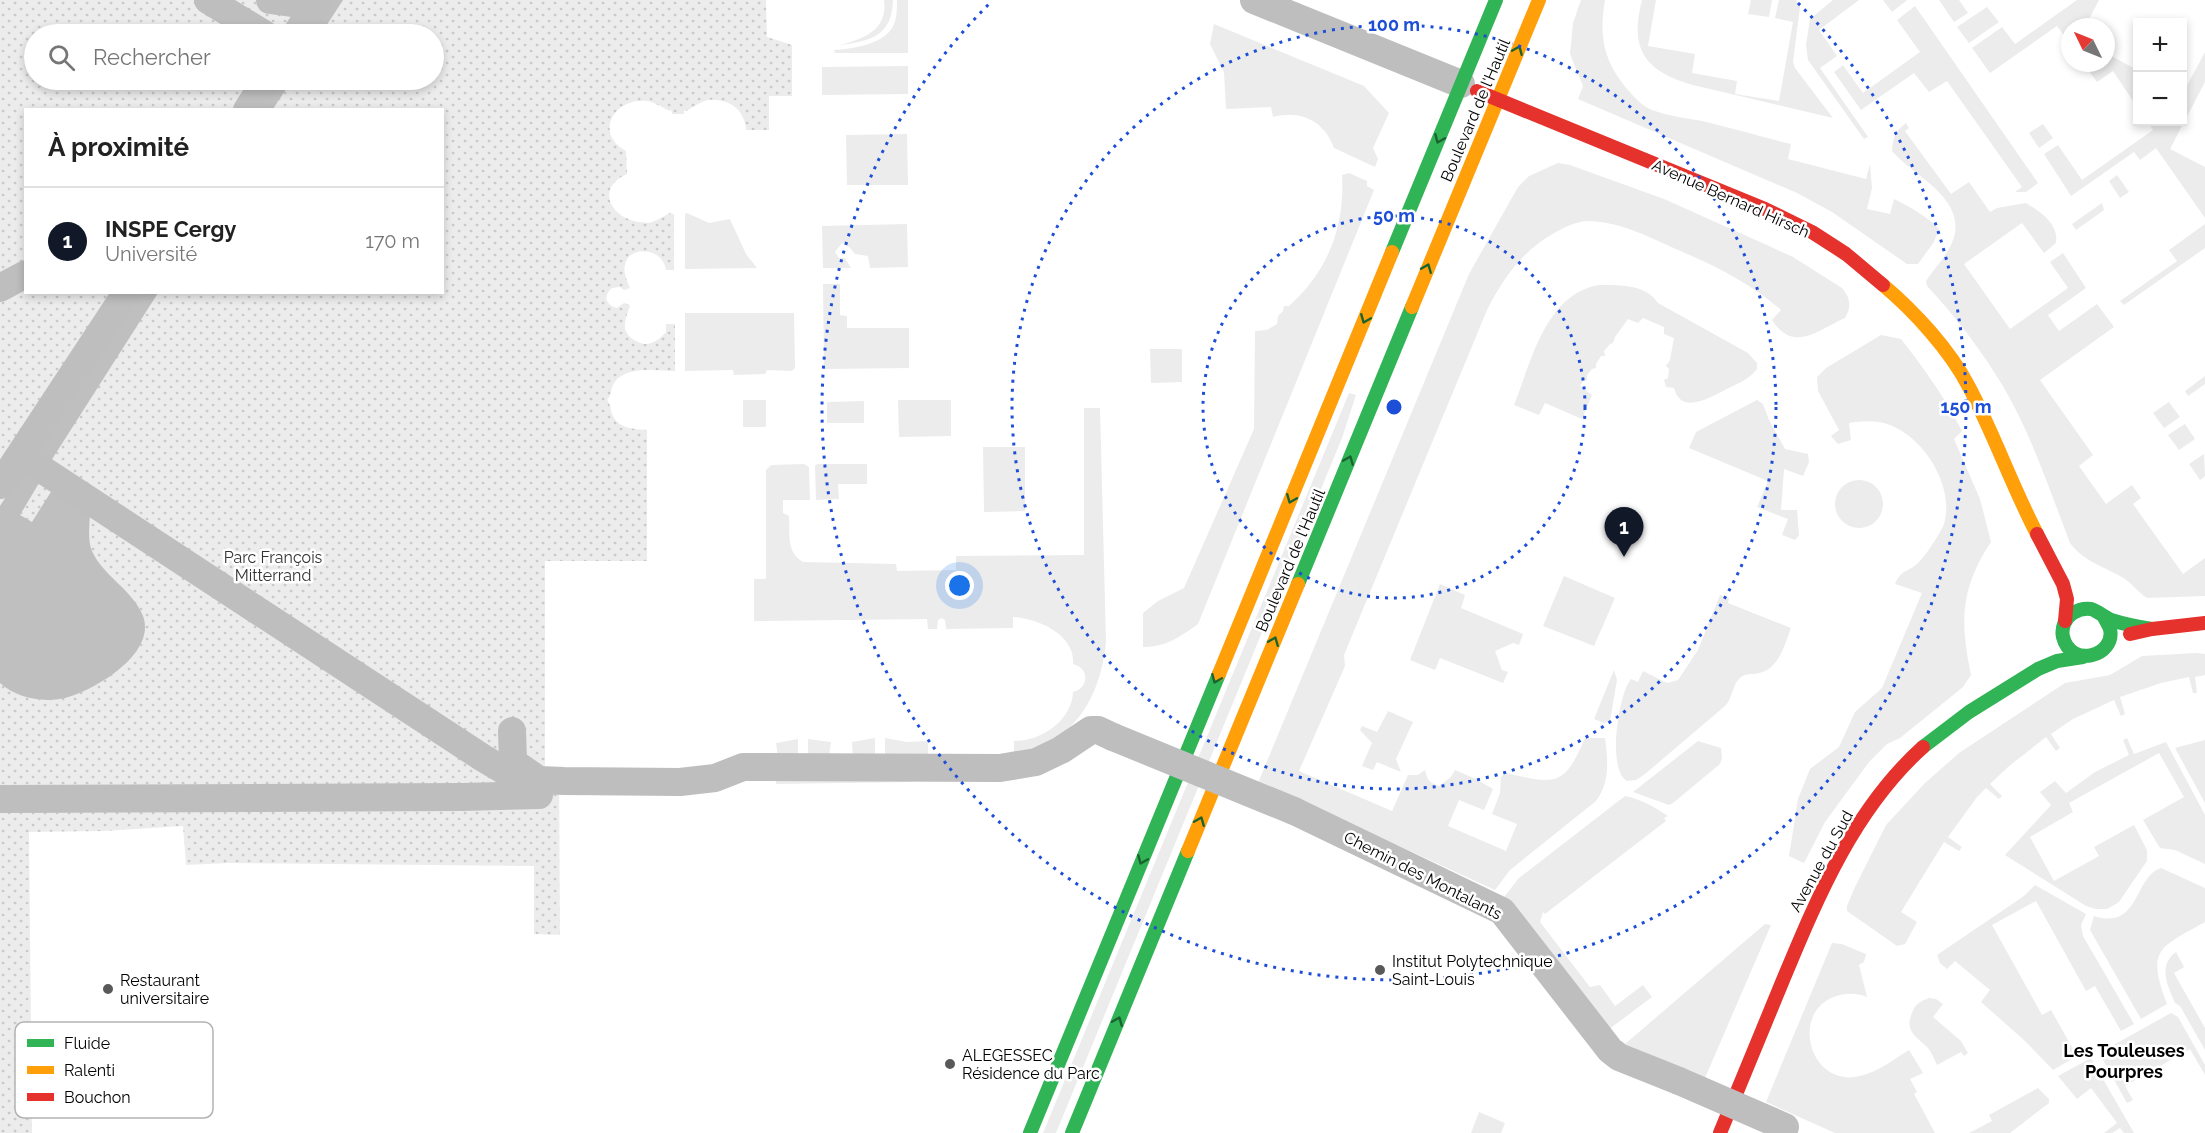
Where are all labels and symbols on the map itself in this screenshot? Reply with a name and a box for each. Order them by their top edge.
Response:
text: 100 m [1368,14,1420,35]
north arrow [2061,18,2115,72]
street label: Boulevard de l'Hautil [1437,35,1514,185]
one-way arrow [1511,45,1523,56]
one-way arrow [1434,132,1446,143]
street label: Avenue Bernard Hirsch [1649,155,1812,242]
text: 50 m [1373,205,1415,226]
one-way arrow [1420,264,1432,275]
one-way arrow [1360,312,1372,323]
text: 150 m [1941,396,1992,417]
centre of rings [1384,397,1404,417]
one-way arrow [1342,456,1354,467]
street label: Boulevard de l'Hautil [1252,485,1329,635]
one-way arrow [1286,493,1298,504]
pin: 1 [1604,508,1644,557]
park label: Parc François Mitterrand [224,548,323,585]
your location [945,571,974,600]
one-way arrow [1267,636,1279,647]
one-way arrow [1211,673,1223,684]
street label: Avenue du Sud [1786,807,1857,915]
one-way arrow [1193,816,1205,827]
street label: Chemin des Montalants [1341,827,1505,924]
one-way arrow [1137,853,1149,864]
place label: Institut Polytechnique Saint-Louis [1392,952,1553,989]
marker: Institut Polytechnique Saint-Louis [1373,963,1387,977]
place label: Restaurant universitaire [120,971,209,1008]
marker: Restaurant universitaire [101,982,115,996]
one-way arrow [1111,1016,1123,1027]
legend [15,1022,213,1118]
text: Fluide [64,1034,110,1053]
district label: Les Touleuses Pourpres [2063,1040,2185,1082]
place label: ALEGESSEC Résidence du Parc [962,1046,1100,1083]
marker: ALEGESSEC Résidence du Parc [943,1057,957,1071]
text: Ralenti [64,1061,115,1080]
text: Bouchon [64,1088,131,1107]

